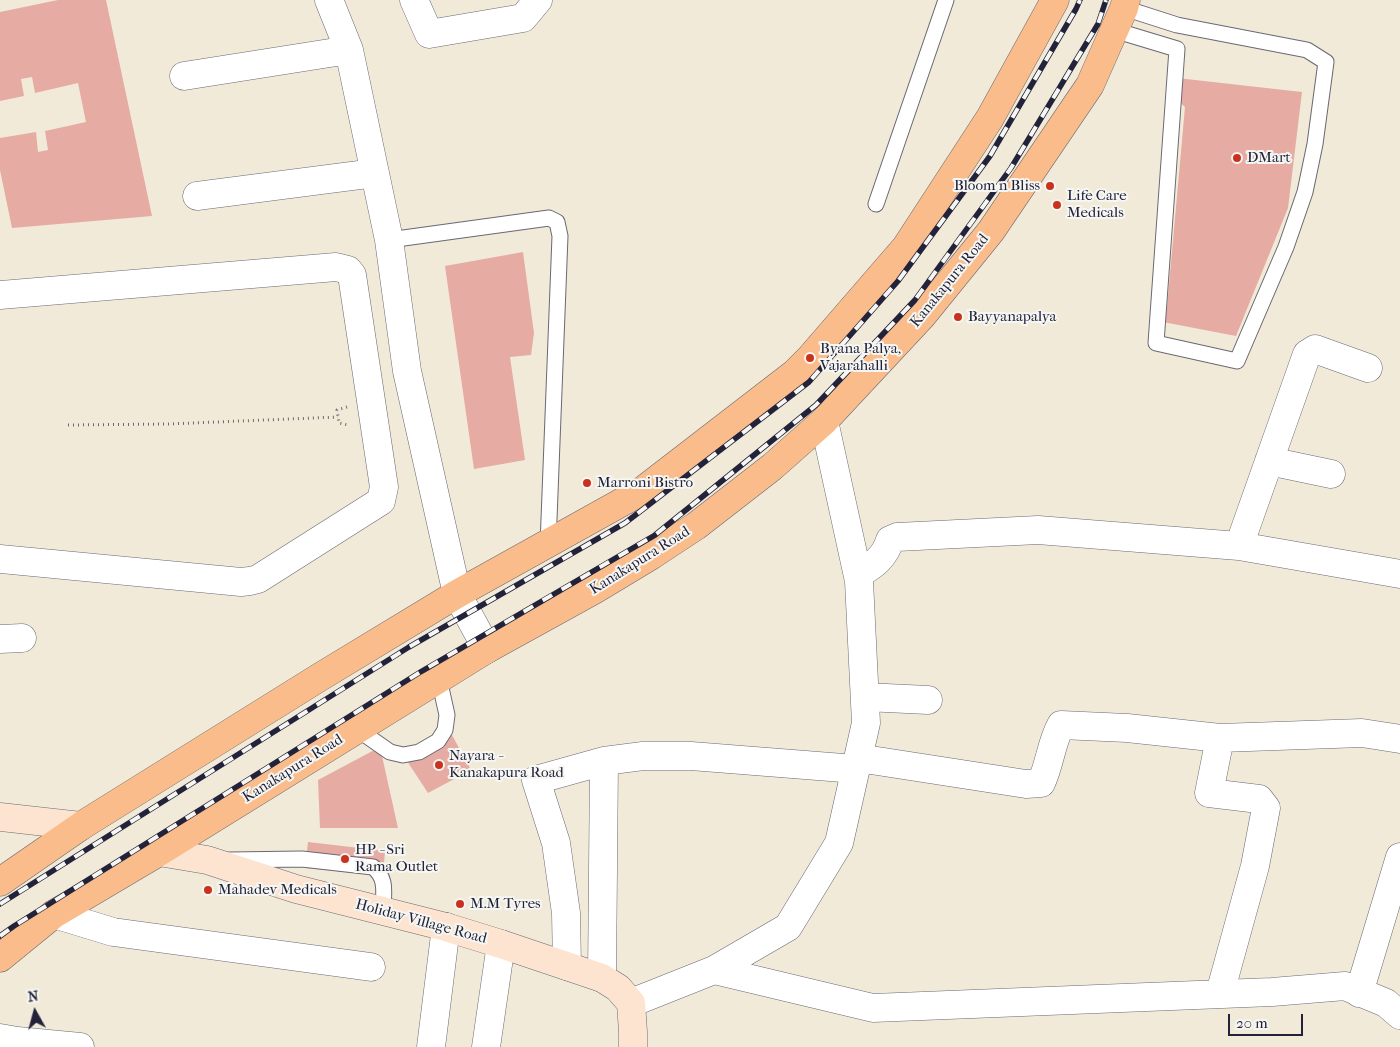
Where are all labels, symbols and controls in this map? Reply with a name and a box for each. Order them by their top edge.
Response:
place label: DMart [1247,149,1291,167]
marker: DMart [1231,152,1243,164]
place label: Bloom n Bliss [954,177,1040,195]
marker: Bloom n Bliss [1044,180,1056,192]
place label: Life Care Medicals [1067,187,1127,222]
marker: Life Care Medicals [1051,199,1063,211]
street label: Kanakapura Road [907,231,993,331]
place label: Bayyanapalya [968,308,1056,326]
marker: Bayyanapalya [952,311,964,323]
place label: Byana Palya, Vajarahalli [820,340,901,375]
marker: Byana Palya, Vajarahalli [804,352,816,364]
place label: Marroni Bistro [597,474,693,492]
marker: Marroni Bistro [581,477,593,489]
street label: Kanakapura Road [587,523,693,599]
street label: Kanakapura Road [240,731,346,807]
place label: Nayara - Kanakapura Road [449,747,564,782]
marker: Nayara - Kanakapura Road [433,759,445,771]
place label: HP - Sri Rama Outlet [355,841,438,876]
marker: HP - Sri Rama Outlet [339,853,351,865]
place label: Mahadev Medicals [218,881,337,899]
marker: Mahadev Medicals [202,884,214,896]
place label: M.M Tyres [470,895,541,913]
street label: Holiday Village Road [353,896,489,948]
marker: M.M Tyres [454,898,466,910]
north arrow [10,987,60,1037]
text: N [27,988,39,1006]
scale bar [1230,1004,1305,1036]
text: 20 m [1236,1014,1268,1032]

